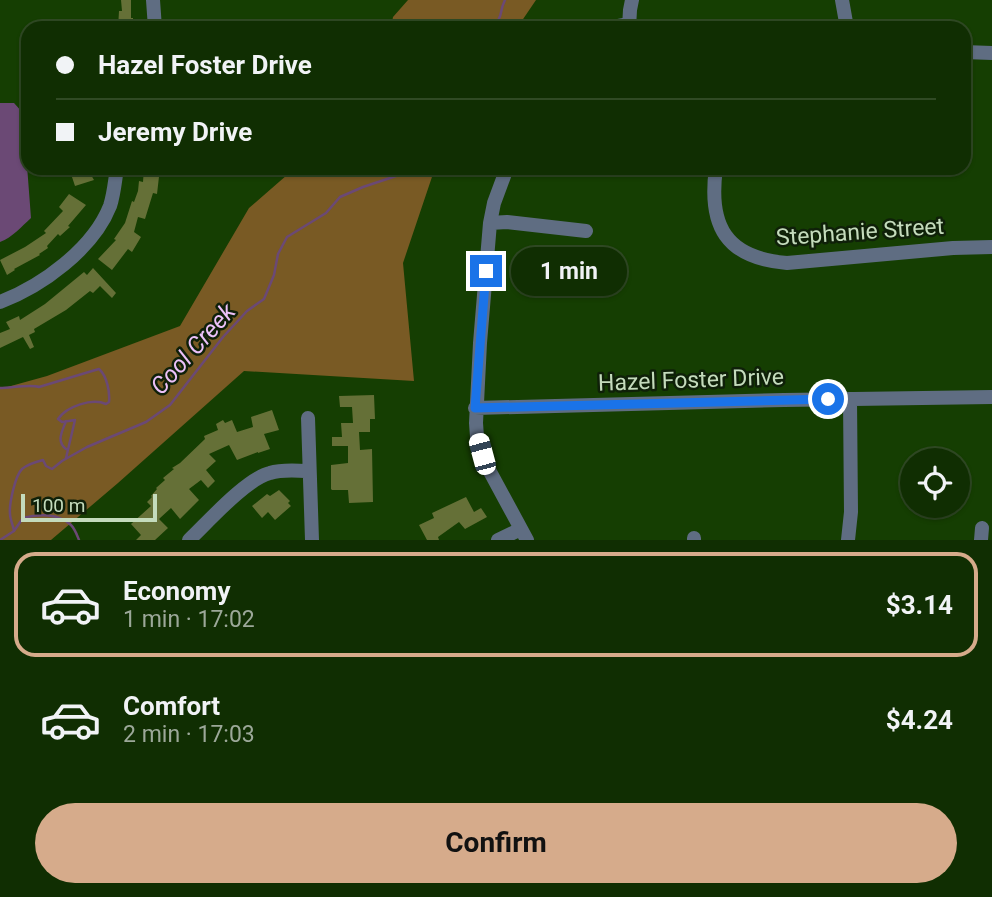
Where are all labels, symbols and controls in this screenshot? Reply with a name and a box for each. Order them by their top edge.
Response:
text: Hazel Foster Drive [98,50,312,80]
text: Jeremy Drive [98,117,252,147]
street label: Stephanie Street [775,213,945,251]
callout: 1 min [510,246,626,296]
route end [470,255,502,287]
text: 1 min [540,258,598,285]
water label: Cool Creek [145,297,242,400]
street label: Hazel Foster Drive [598,363,784,397]
route start [812,383,844,415]
car [467,431,498,477]
map controls [900,448,970,518]
button: locate [900,448,970,518]
scale bar [21,491,158,523]
text: 100 m [32,494,85,517]
icon: car [39,573,102,636]
text: Economy [123,576,230,606]
text: $3.14 [886,590,953,620]
text: 1 min · 17:02 [123,606,255,633]
icon: car [39,688,102,751]
text: Comfort [123,691,220,721]
text: $4.24 [886,705,953,735]
text: 2 min · 17:03 [123,721,255,748]
button: Confirm [35,803,957,883]

